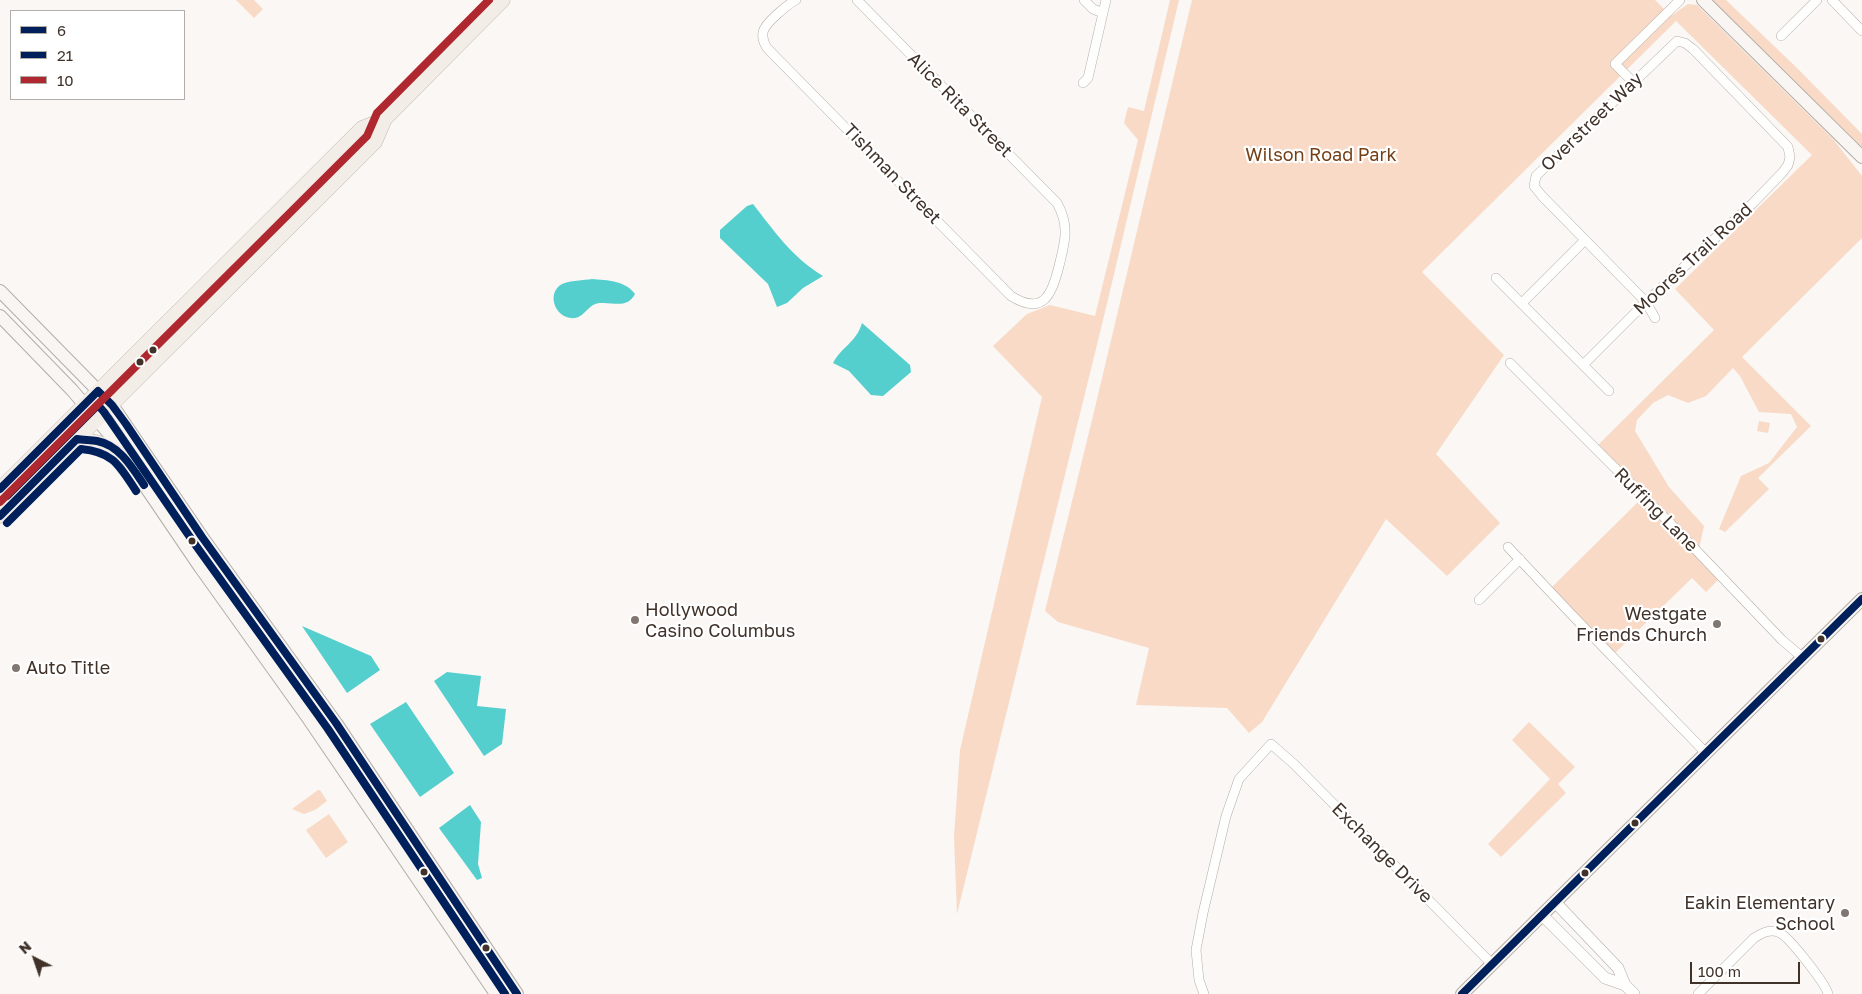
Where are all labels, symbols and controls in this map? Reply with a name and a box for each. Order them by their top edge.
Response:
legend [10,10,185,100]
text: 6 [57,21,66,39]
text: 21 [57,46,73,64]
street label: Alice Rita Street [903,48,1017,162]
street label: Overstreet Way [1537,68,1647,176]
text: 10 [57,71,74,89]
street label: Tishman Street [839,119,945,229]
park label: Wilson Road Park [1245,144,1397,166]
street label: Moores Trail Road [1629,199,1757,319]
unlabelled marker [148,345,158,355]
unlabelled marker [135,357,145,367]
street label: Ruffing Lane [1610,464,1702,556]
unlabelled marker [187,536,197,546]
place label: Hollywood Casino Columbus [645,599,795,642]
place label: Westgate Friends Church [1576,603,1707,646]
marker: Hollywood Casino Columbus [629,614,641,626]
marker: Westgate Friends Church [1711,618,1723,630]
unlabelled marker [1816,634,1826,644]
place label: Auto Title [26,657,110,679]
marker: Auto Title [10,662,22,674]
street label: Exchange Drive [1327,798,1437,908]
unlabelled marker [1630,818,1640,828]
unlabelled marker [419,867,429,877]
unlabelled marker [1580,868,1590,878]
place label: Eakin Elementary School [1684,892,1835,934]
marker: Eakin Elementary School [1839,907,1851,919]
north arrow [10,934,60,984]
text: N [15,937,34,957]
unlabelled marker [481,943,491,953]
scale bar [1692,952,1802,984]
text: 100 m [1698,962,1741,980]

